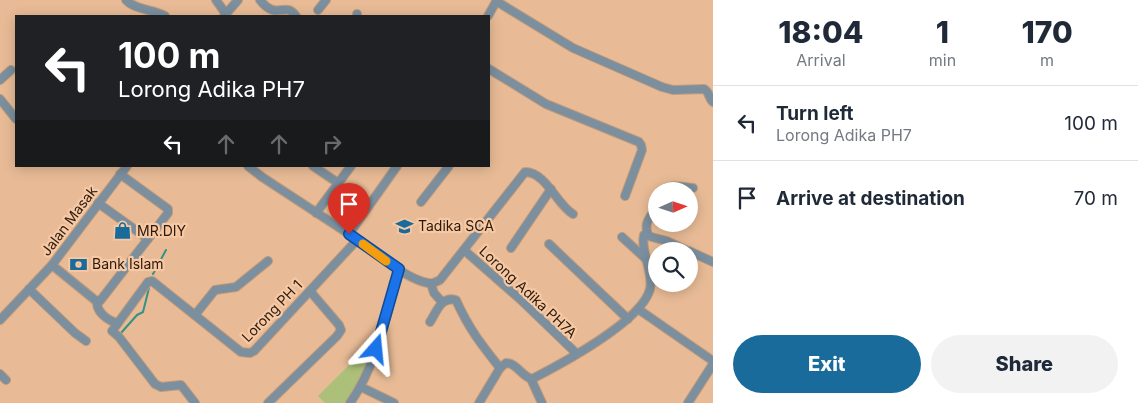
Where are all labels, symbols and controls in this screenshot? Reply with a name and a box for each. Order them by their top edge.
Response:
text: 18:04 [778,14,863,50]
text: 1 [936,14,949,50]
text: 170 [1021,14,1073,50]
text: 100 m [118,34,221,76]
icon: left [35,35,100,100]
text: Arrival [796,50,846,70]
text: min [929,50,956,70]
text: m [1040,50,1054,70]
text: Lorong Adika PH7 [118,76,305,102]
text: Turn left [776,102,854,125]
icon: left [733,109,761,137]
text: 100 m [1064,112,1118,135]
text: Lorong Adika PH7 [776,125,912,145]
icon: left [159,130,187,158]
icon: ahead [212,130,240,158]
icon: ahead [265,130,293,158]
icon: right [318,130,346,158]
street label: Jalan Masak [37,182,100,259]
north arrow [648,182,698,232]
map controls [648,182,698,292]
pin [328,183,370,234]
icon: arrive [733,184,761,212]
text: Arrive at destination [776,187,965,210]
text: 70 m [1074,187,1118,210]
icon: arrive [335,190,363,218]
school or university icon: Tadika SCA [394,216,414,236]
place label: Tadika SCA [418,217,494,234]
shop icon: MR.DIY [113,221,133,241]
place label: MR.DIY [137,222,187,239]
street label: Lorong Adika PH7A [476,242,581,341]
button: search [648,242,698,292]
bank icon: Bank Islam [68,254,88,274]
place label: Bank Islam [92,255,164,272]
street label: Lorong PH 1 [238,276,305,345]
position arrow [349,322,401,374]
button: Exit [733,335,921,393]
button: Share [931,335,1118,393]

